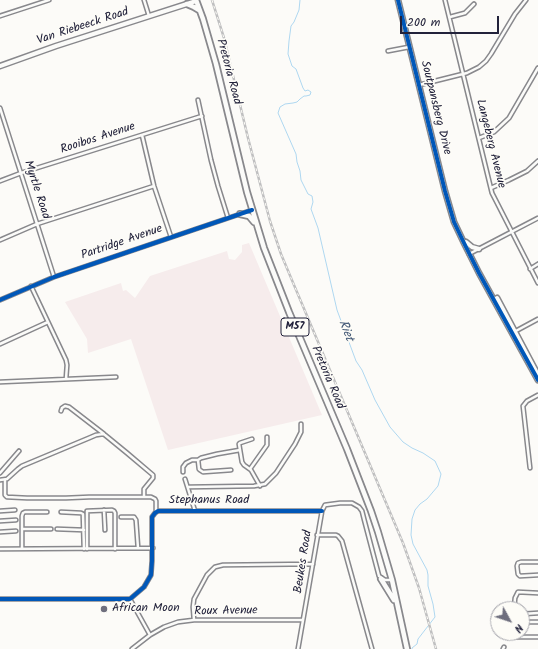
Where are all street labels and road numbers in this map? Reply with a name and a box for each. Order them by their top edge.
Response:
street label: Van Riebeeck Road [35,5,131,49]
street label: Pretoria Road [212,38,244,106]
street label: Soutpansberg Drive [416,60,454,156]
street label: Langeberg Avenue [472,98,508,190]
street label: Rooibos Avenue [59,120,137,158]
street label: Myrtle Road [20,159,52,221]
street label: Partridge Avenue [80,222,164,264]
road number: M57 [281,318,309,336]
street label: Pretoria Road [307,344,347,412]
street label: Stephanus Road [169,494,249,508]
street label: Beukes Road [292,529,316,595]
street label: Roux Avenue [194,604,258,620]

